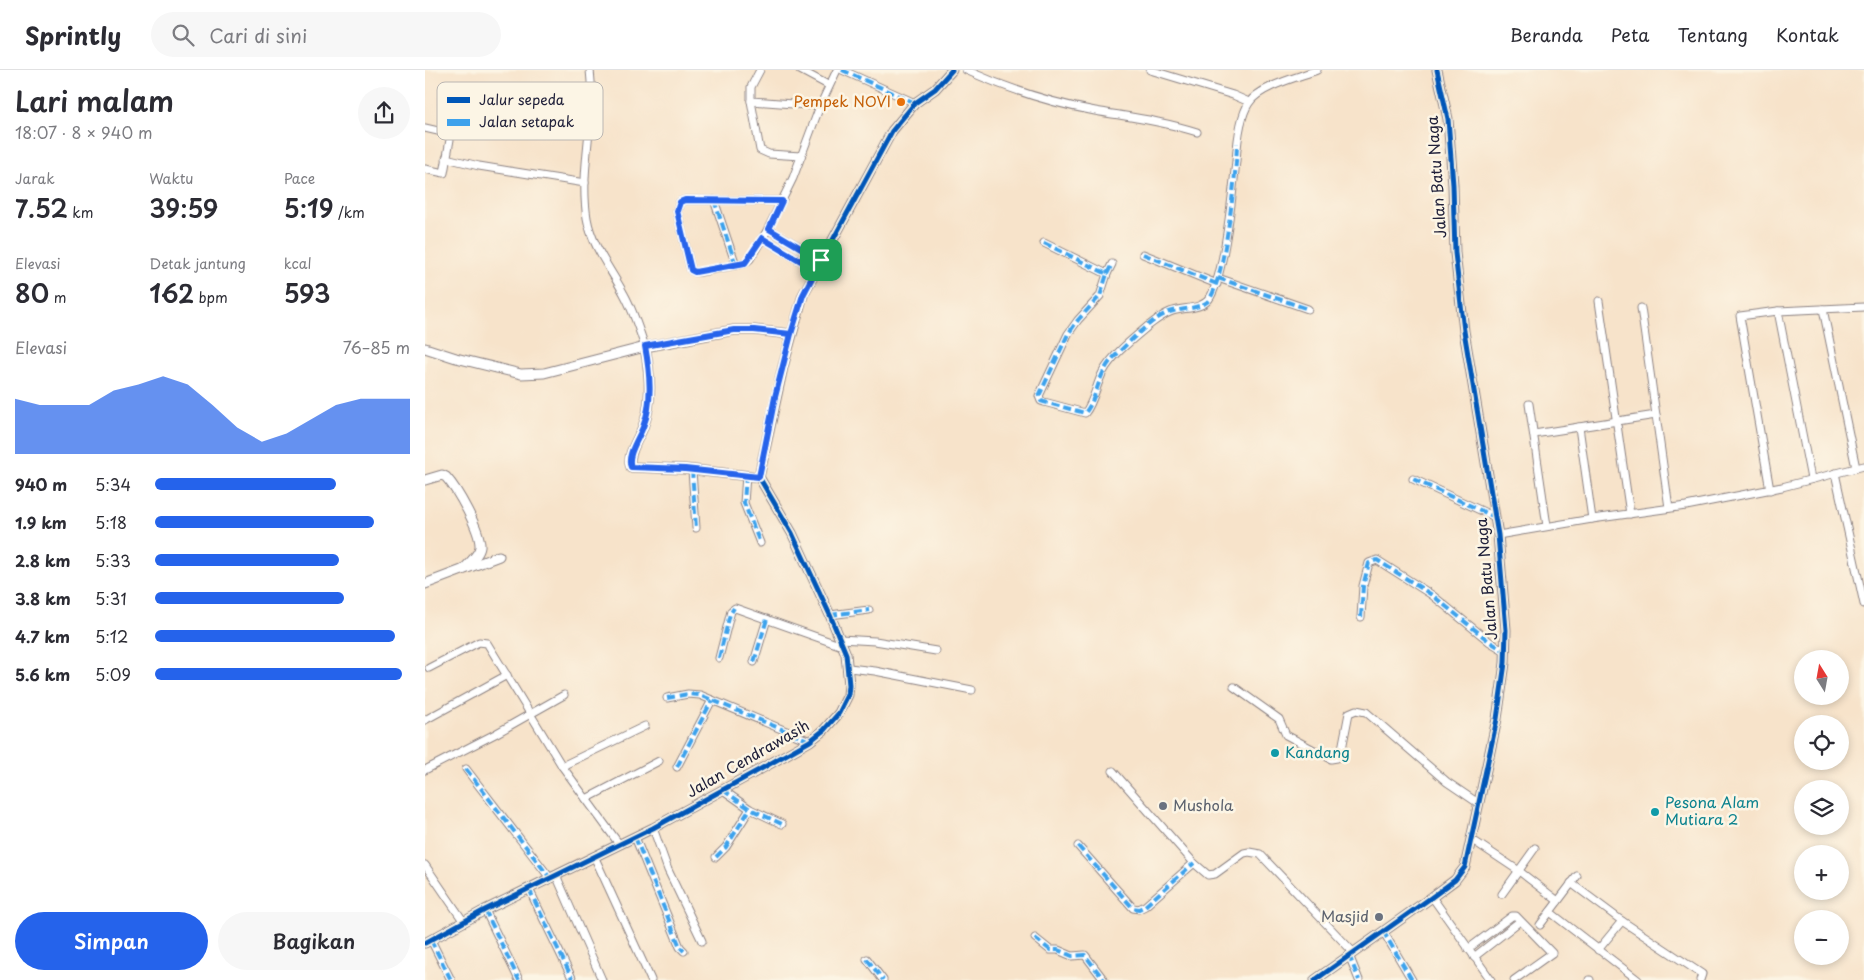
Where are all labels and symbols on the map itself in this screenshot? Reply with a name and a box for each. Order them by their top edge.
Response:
legend [437,82,603,140]
text: Jalur sepeda [479,89,565,110]
place label: Pempek NOVI [794,89,891,112]
marker: Pempek NOVI [895,96,907,108]
text: Jalan setapak [479,111,575,132]
street label: Jalan Batu Naga [1420,115,1451,239]
pin [800,239,842,281]
street label: Jalan Batu Naga [1469,517,1502,641]
north arrow [1794,650,1849,705]
street label: Jalan Cendrawasih [681,713,813,802]
place label: Kandang [1285,740,1350,763]
marker: Kandang [1269,747,1281,759]
place label: Pesona Alam Mutiara 2 [1665,790,1759,830]
place label: Mushola [1173,793,1234,816]
marker: Mushola [1157,800,1169,812]
marker: Pesona Alam Mutiara 2 [1649,806,1661,818]
place label: Masjid [1321,904,1369,927]
marker: Masjid [1373,911,1385,923]

